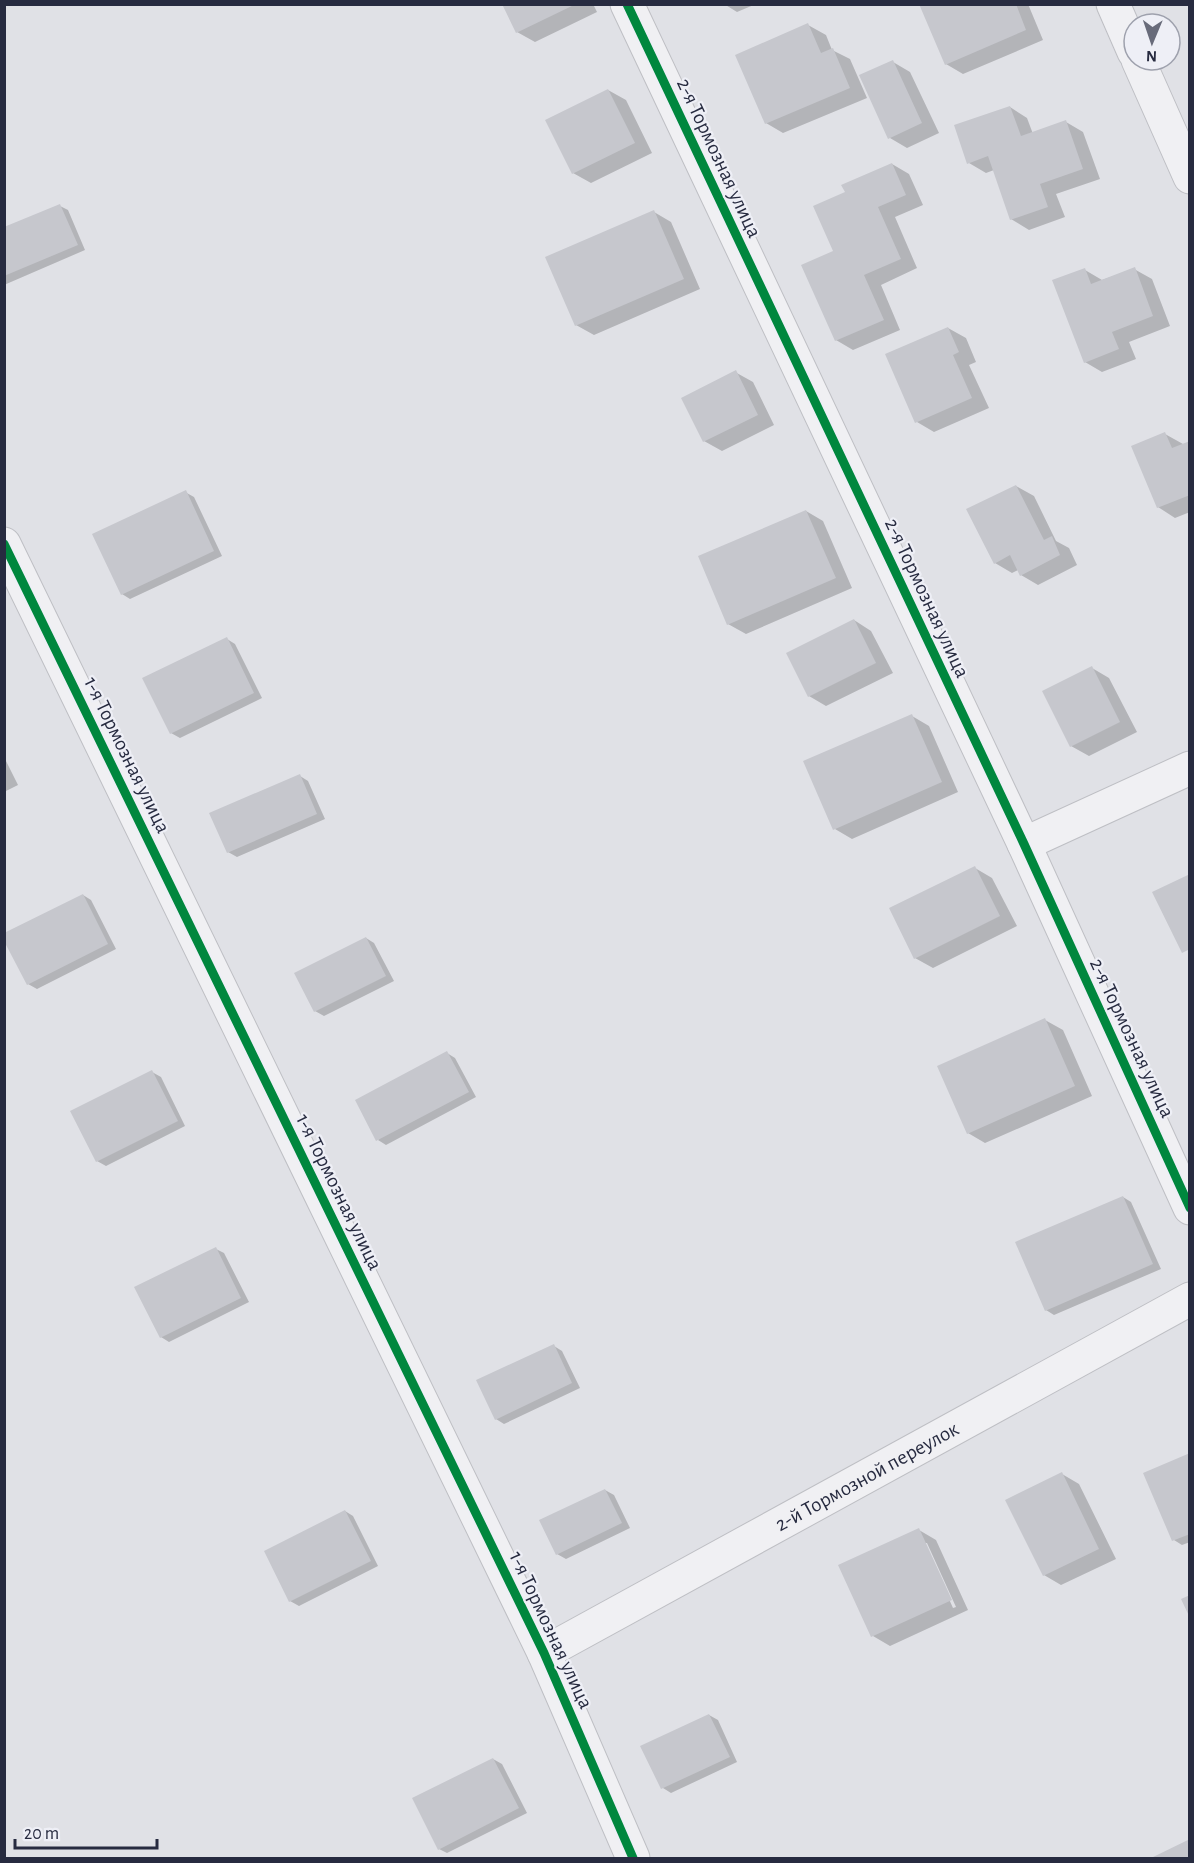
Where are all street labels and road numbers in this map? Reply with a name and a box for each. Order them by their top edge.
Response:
street label: 2-я Тормозная улица [673,75,765,241]
street label: 2-я Тормозная улица [881,515,973,681]
street label: 1-я Тормозная улица [80,674,174,837]
street label: 2-я Тормозная улица [1086,955,1178,1121]
street label: 1-я Тормозная улица [292,1111,386,1274]
street label: 2-й Тормозной переулок [771,1417,962,1535]
street label: 1-я Тормозная улица [505,1548,597,1712]

